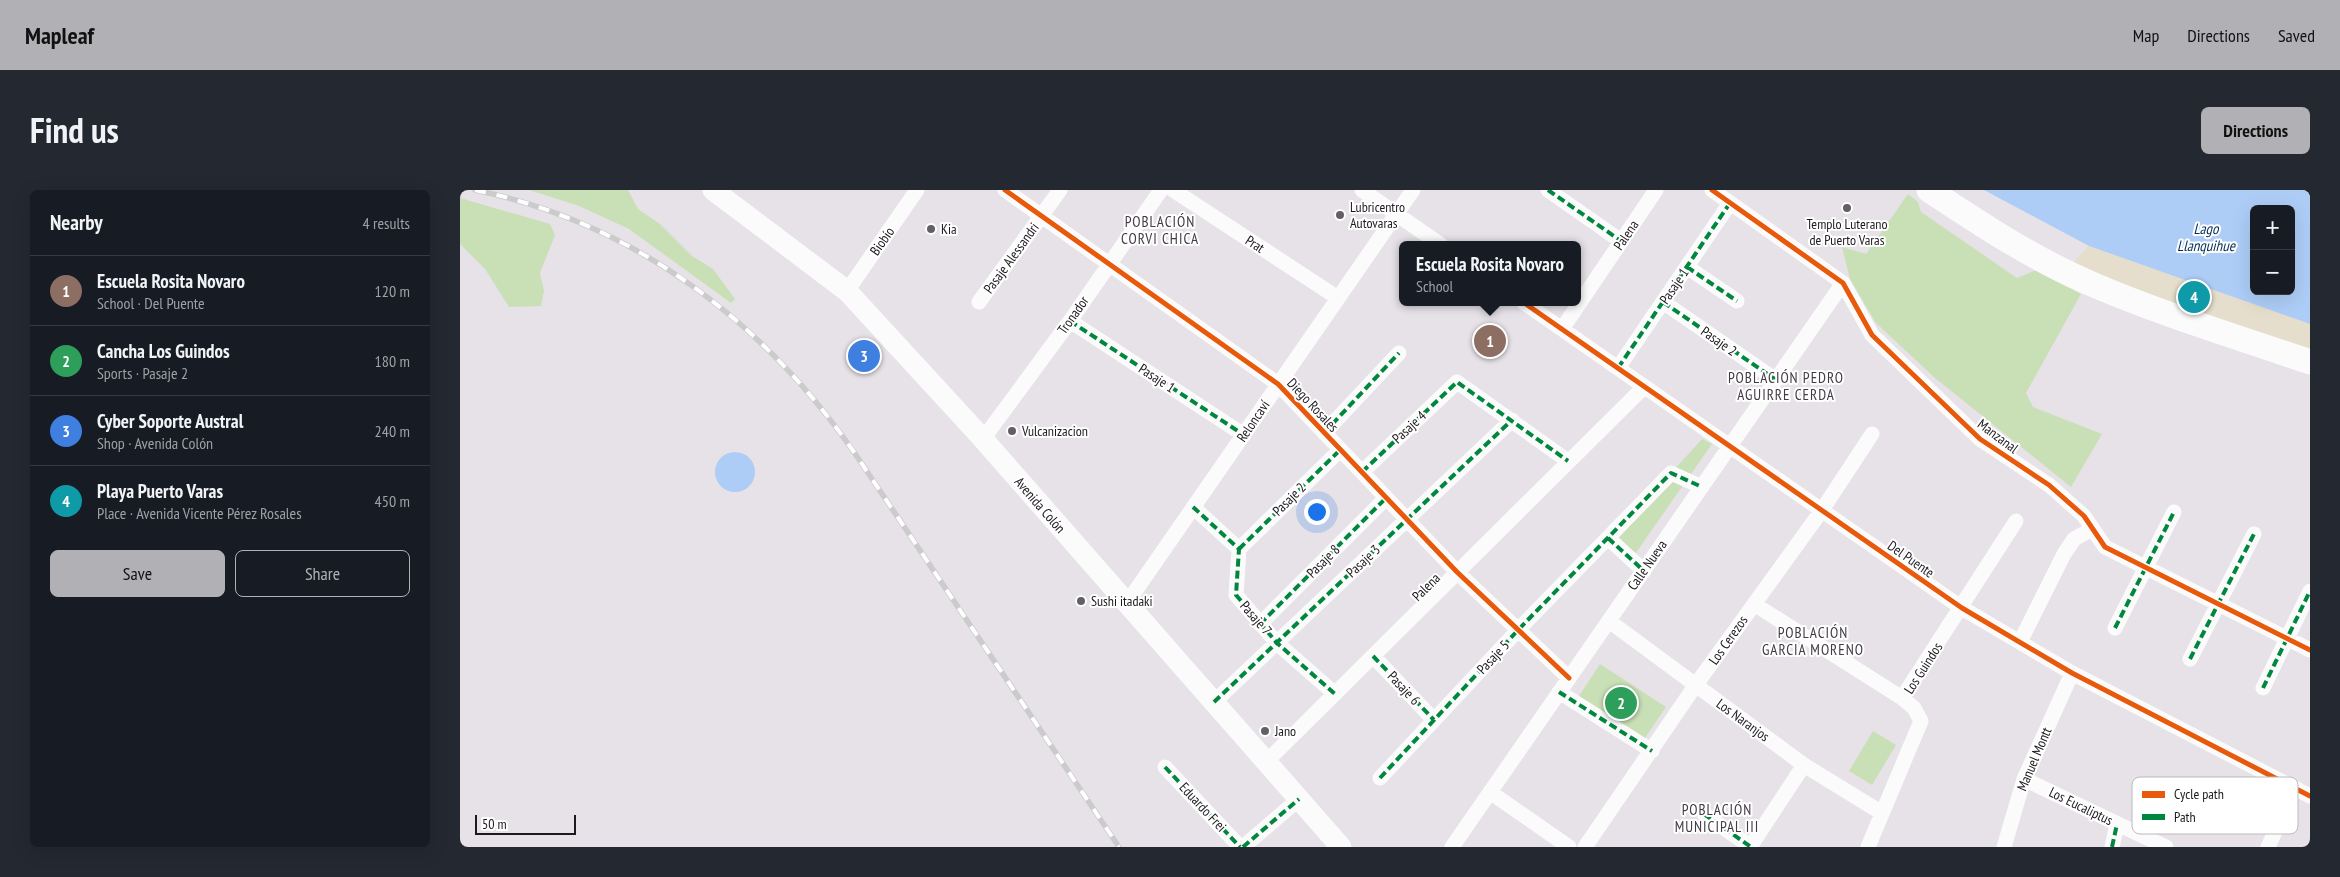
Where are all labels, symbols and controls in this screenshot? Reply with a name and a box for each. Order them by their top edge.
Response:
text: Mapleaf [25,20,94,51]
text: Map [2133,24,2159,47]
text: Directions [2187,24,2250,47]
text: Saved [2278,24,2315,47]
text: Find us [30,107,119,153]
button: Directions [2201,107,2310,154]
place label: Lubricentro Autovaras [1350,198,1405,232]
marker: Templo Luterano de Puerto Varas [1841,202,1853,214]
map controls [2250,205,2295,295]
button: + [2250,205,2295,250]
text: Nearby [50,209,103,236]
marker: Lubricentro Autovaras [1334,209,1346,221]
district label: POBLACIÓN CORVI CHICA [1121,212,1199,248]
text: 4 results [363,213,410,233]
place label: Templo Luterano de Puerto Varas [1807,215,1887,249]
street label: Palena [1609,217,1643,253]
street label: Pasaje Alessandri [979,219,1043,297]
water label: Lago Llanquihue [2177,219,2236,255]
place label: Kia [941,220,957,238]
street label: Biobío [866,223,898,259]
marker: Kia [925,223,937,235]
street label: Prat [1242,231,1268,257]
popup [1399,241,1581,306]
button: − [2250,250,2295,295]
text: Escuela Rosita Novaro [1416,252,1564,276]
street label: Pasaje 1 [1655,264,1693,308]
text: Escuela Rosita Novaro [97,269,245,293]
text: School [1416,276,1453,296]
pin: 4 [2178,278,2210,316]
text: 1 [62,281,70,301]
text: 120 m [375,281,410,301]
street label: Tronador [1053,292,1093,338]
text: School · Del Puente [97,293,205,313]
pin: 1 [1474,322,1506,360]
street label: Pasaje 2 [1697,322,1741,360]
pin: 3 [848,337,880,375]
text: Cancha Los Guindos [97,339,230,363]
text: 2 [62,351,70,371]
text: 180 m [375,351,410,371]
street label: Pasaje 1 [1135,360,1179,396]
text: Sports · Pasaje 2 [97,363,188,383]
district label: POBLACIÓN PEDRO AGUIRRE CERDA [1728,368,1844,404]
street label: Diego Rosales [1283,374,1343,436]
street label: Reloncaví [1233,397,1273,445]
street label: Pasaje 4 [1388,406,1430,447]
text: Cyber Soporte Austral [97,409,243,433]
street label: Manzanal [1974,415,2022,458]
text: 3 [62,421,70,441]
text: 240 m [375,421,410,441]
place label: Vulcanizacion [1021,422,1088,440]
marker: Vulcanizacion [1006,425,1018,437]
text: Shop · Avenida Colón [97,433,213,453]
street label: Avenida Colón [1011,473,1069,537]
text: Playa Puerto Varas [97,479,223,503]
street label: Pasaje 2 [1269,479,1309,519]
text: 4 [62,491,70,511]
text: 450 m [375,491,410,511]
your location [1304,499,1330,525]
text: Place · Avenida Vicente Pérez Rosales [97,503,302,523]
street label: Calle Nueva [1623,536,1671,594]
street label: Del Puente [1884,536,1938,582]
street label: Pasaje 8 [1303,541,1343,581]
street label: Pasaje 3 [1342,541,1384,581]
button: Save [50,550,225,597]
button: Share [235,550,410,597]
street label: Palena [1408,569,1444,605]
place label: Sushi itadaki [1091,592,1153,610]
marker: Sushi itadaki [1075,595,1087,607]
street label: Pasaje 7 [1236,597,1276,639]
street label: Los Cerezos [1705,612,1752,668]
district label: POBLACIÓN GARCIA MORENO [1762,623,1864,659]
street label: Pasaje 5 [1473,636,1513,678]
street label: Los Guindos [1900,639,1946,697]
street label: Pasaje 6 [1384,667,1424,709]
pin: 2 [1605,684,1637,722]
street label: Los Naranjos [1713,695,1773,745]
place label: Jano [1274,722,1296,740]
street label: Manuel Montt [2013,724,2056,794]
marker: Jano [1259,725,1271,737]
legend [2132,777,2298,834]
street label: Eduardo Frei [1176,779,1230,835]
street label: Los Eucaliptus [2046,783,2116,829]
text: Cycle path [2174,785,2224,803]
district label: POBLACIÓN MUNICIPAL III [1675,800,1759,836]
text: Path [2174,808,2196,826]
scale bar [475,812,576,835]
text: 50 m [482,815,507,833]

